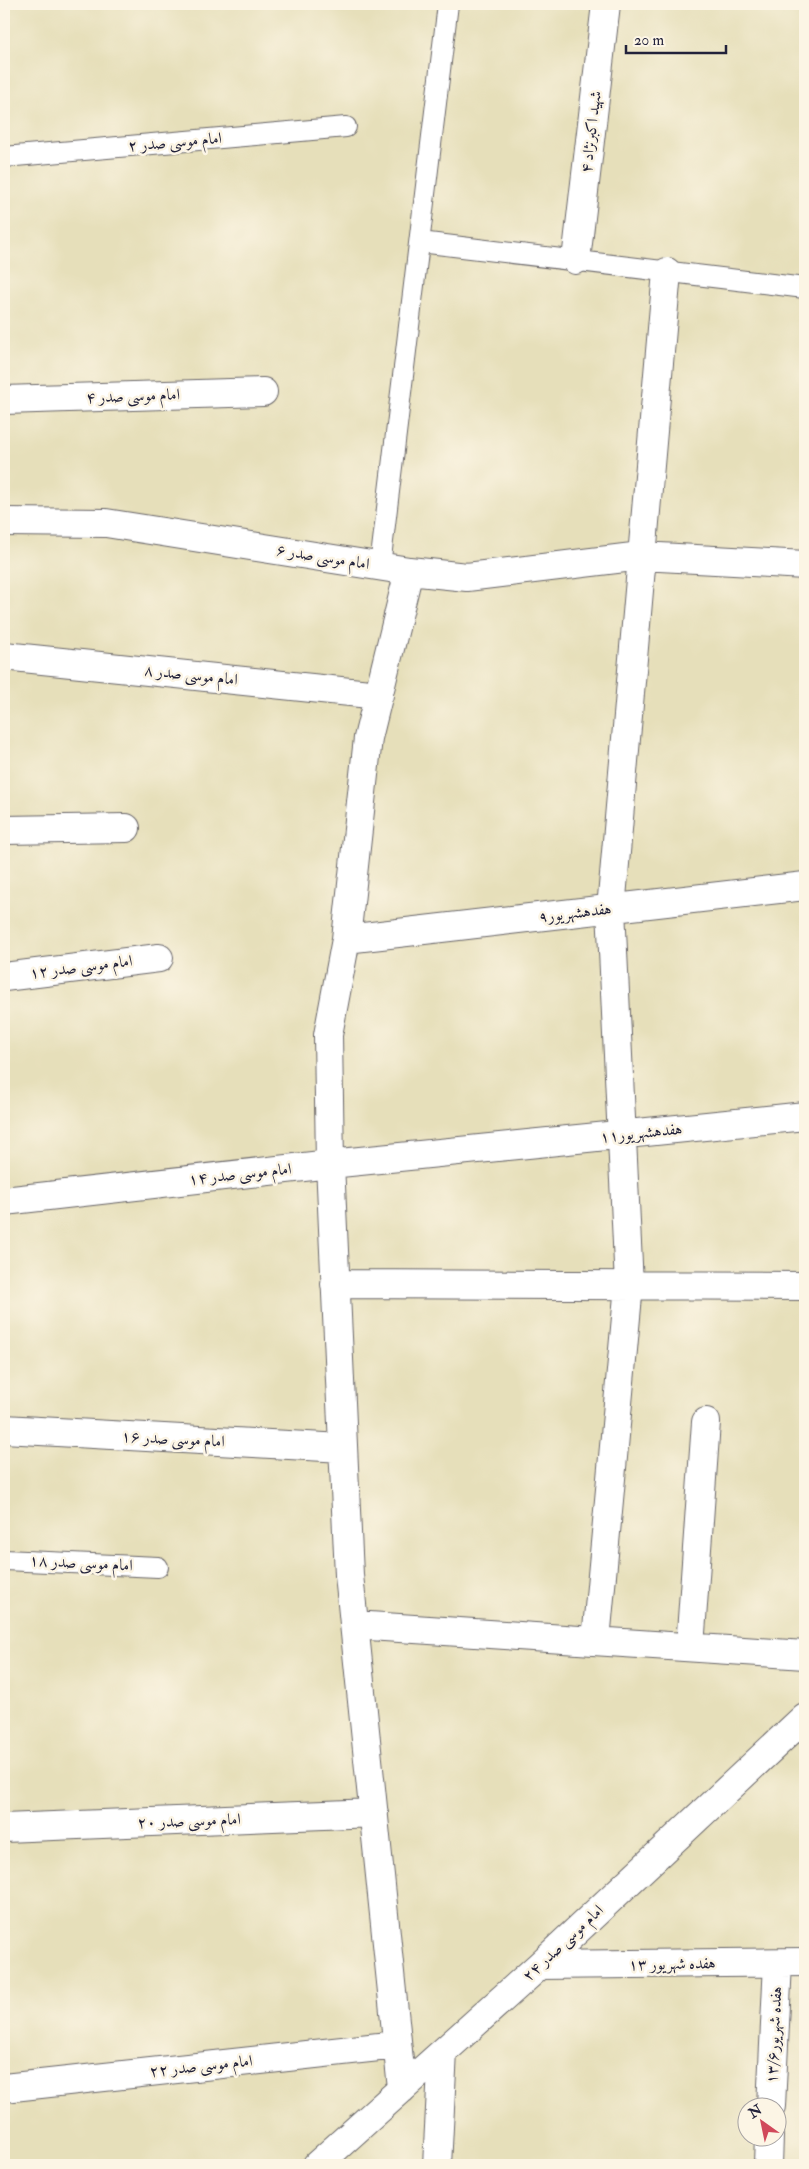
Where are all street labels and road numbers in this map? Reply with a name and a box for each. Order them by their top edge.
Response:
street label: شهید اکبرنژاد ۴ [576,90,606,174]
street label: امام موسی صدر ۲ [127,128,223,160]
street label: امام موسی صدر ۴ [86,384,181,412]
street label: امام موسی صدر ۶ [274,540,371,578]
street label: امام موسی صدر ۸ [143,660,239,694]
street label: هفدهشهریور۹ [537,899,613,927]
street label: امام موسی صدر ۱۲ [28,951,134,987]
street label: هفدهشهریور۱۱ [599,1119,683,1147]
street label: امام موسی صدر ۱۴ [188,1159,293,1193]
street label: امام موسی صدر ۱۶ [121,1426,225,1456]
street label: امام موسی صدر ۱۸ [29,1550,133,1580]
street label: امام موسی صدر ۲۰ [137,1809,241,1837]
street label: امام موسی صدر ۲۴ [518,1900,610,1989]
street label: هفده شهریور ۱۳ [628,1953,716,1975]
street label: هفده شهریور۱۳/۶ [761,1986,787,2084]
street label: امام موسی صدر ۲۲ [149,2051,254,2085]

